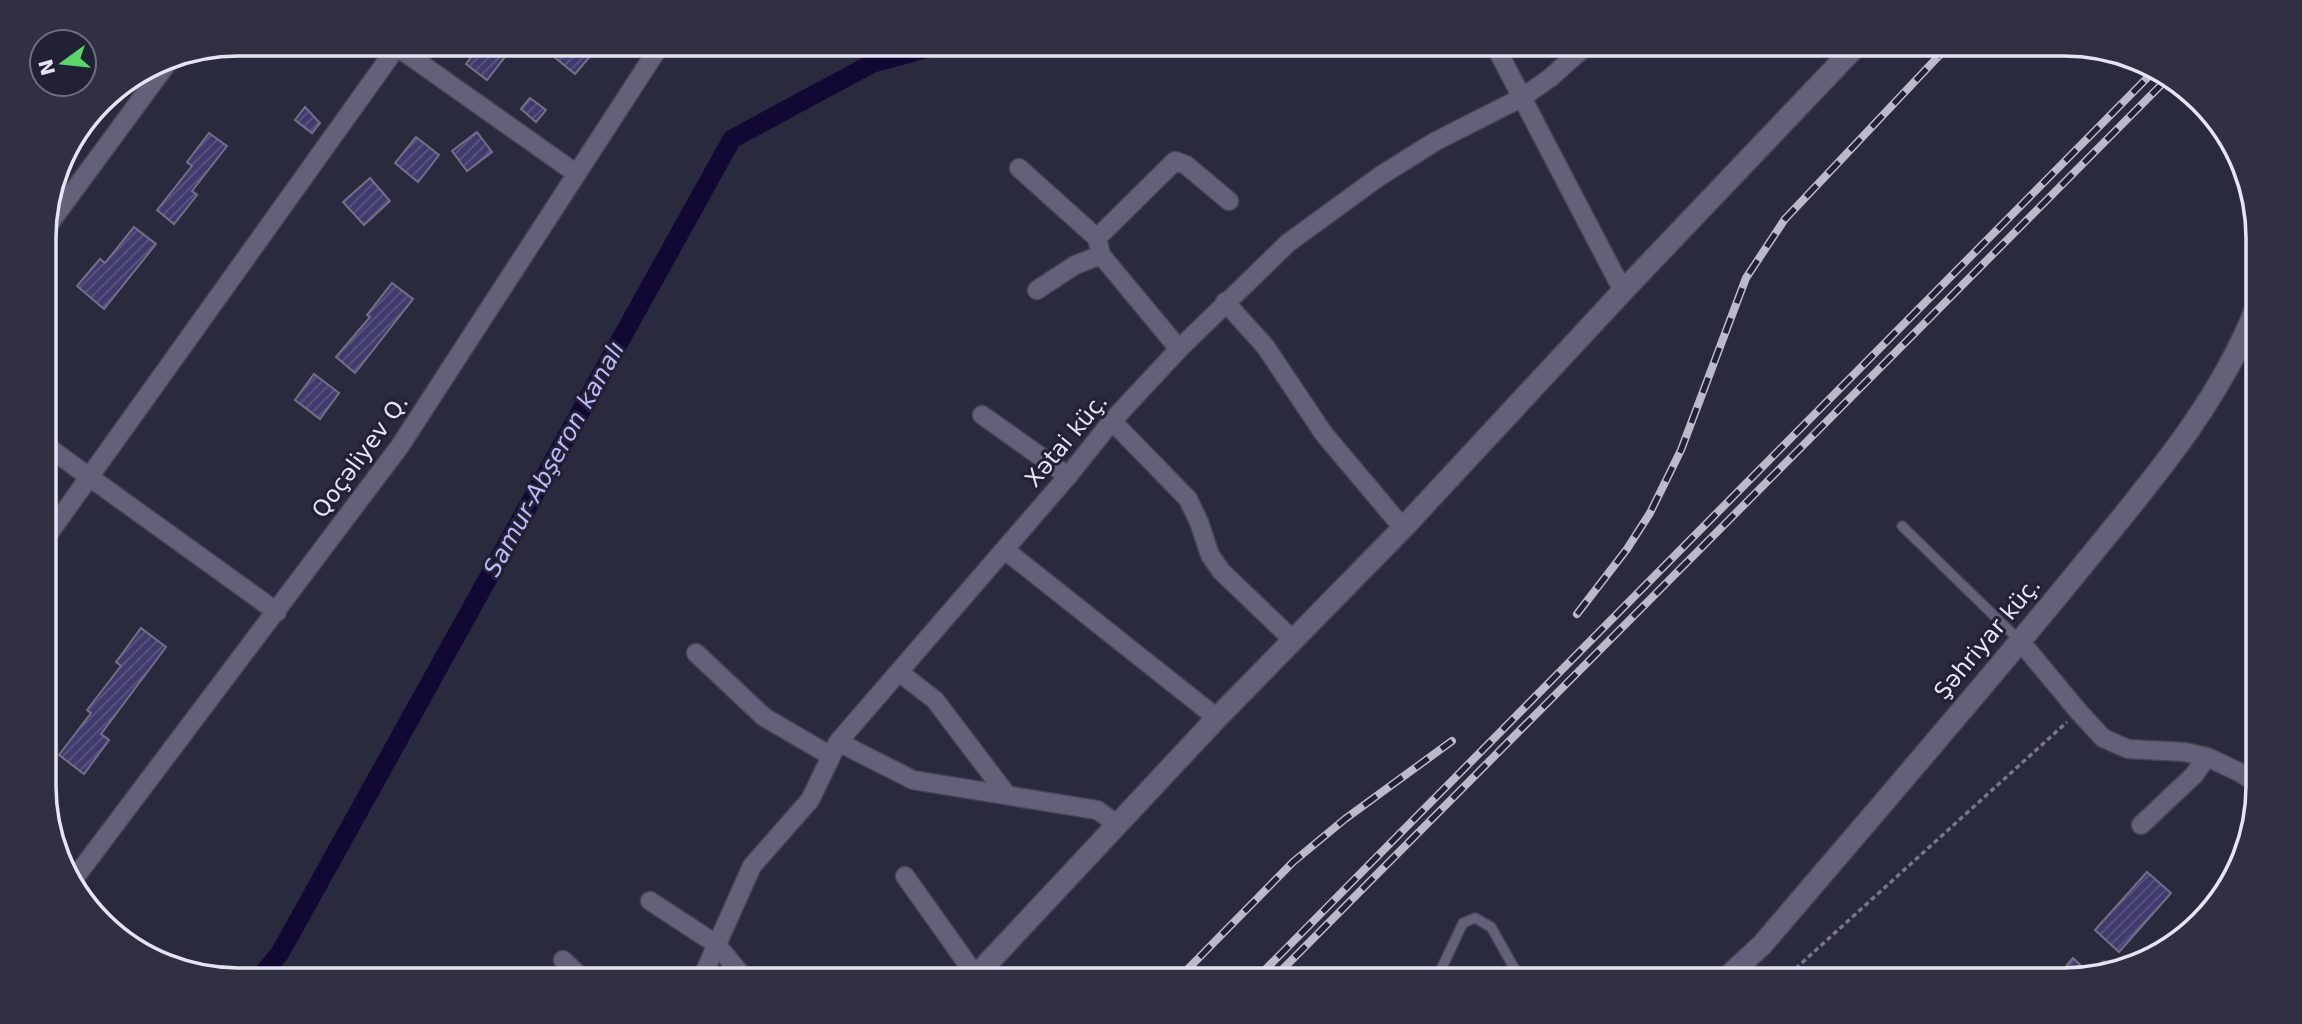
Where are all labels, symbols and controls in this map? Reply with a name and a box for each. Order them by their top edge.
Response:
north arrow [28,28,98,98]
text: N [34,57,59,78]
water label: Samur-Abşeron kanalı [478,337,630,581]
street label: Xətai küç. [1019,388,1113,492]
street label: Qoçəliyev Q. [307,389,413,523]
street label: Şəhriyar küç. [1929,572,2045,704]

